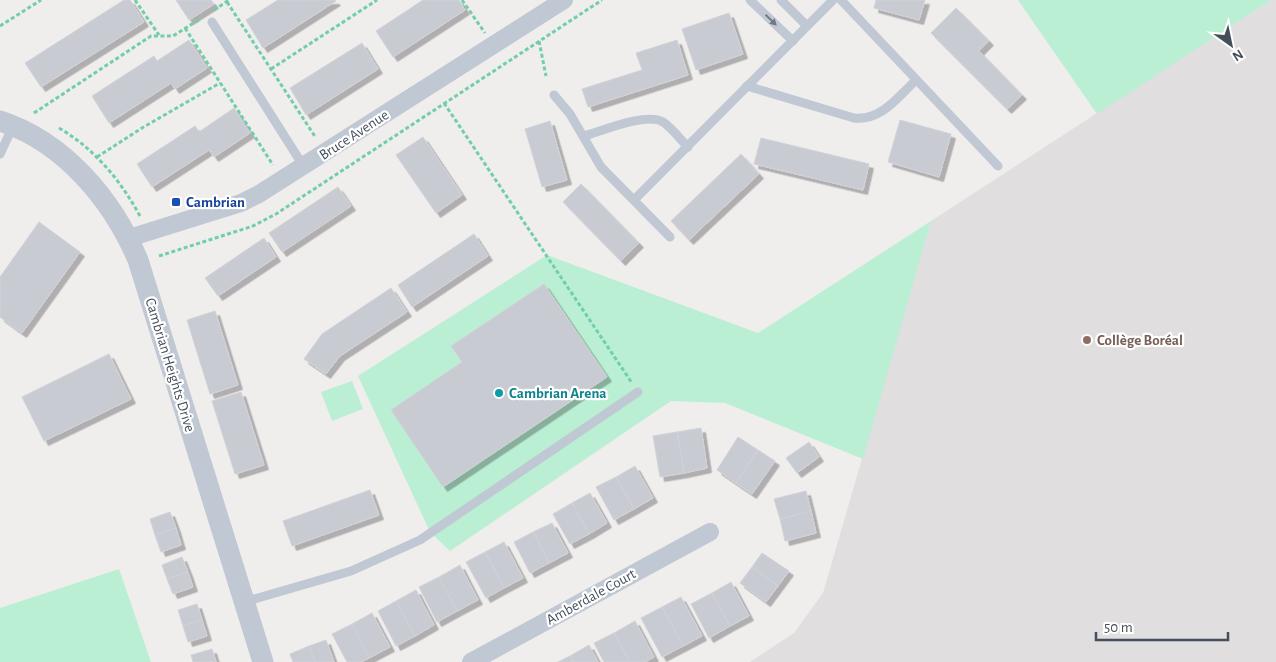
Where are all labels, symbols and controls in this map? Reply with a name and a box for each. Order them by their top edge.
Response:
one-way arrow [765,14,777,26]
north arrow [1206,20,1256,70]
text: N [1230,47,1245,64]
street label: Bruce Avenue [317,107,391,163]
place label: Cambrian [186,195,245,210]
marker: Cambrian [170,196,182,208]
street label: Cambrian Heights Drive [142,296,198,434]
place label: Collège Boréal [1097,333,1183,348]
marker: Collège Boréal [1081,334,1093,346]
place label: Cambrian Arena [509,386,607,401]
marker: Cambrian Arena [493,387,505,399]
street label: Amberdale Court [544,566,638,628]
scale bar [1096,610,1228,642]
text: 50 m [1104,620,1133,635]

